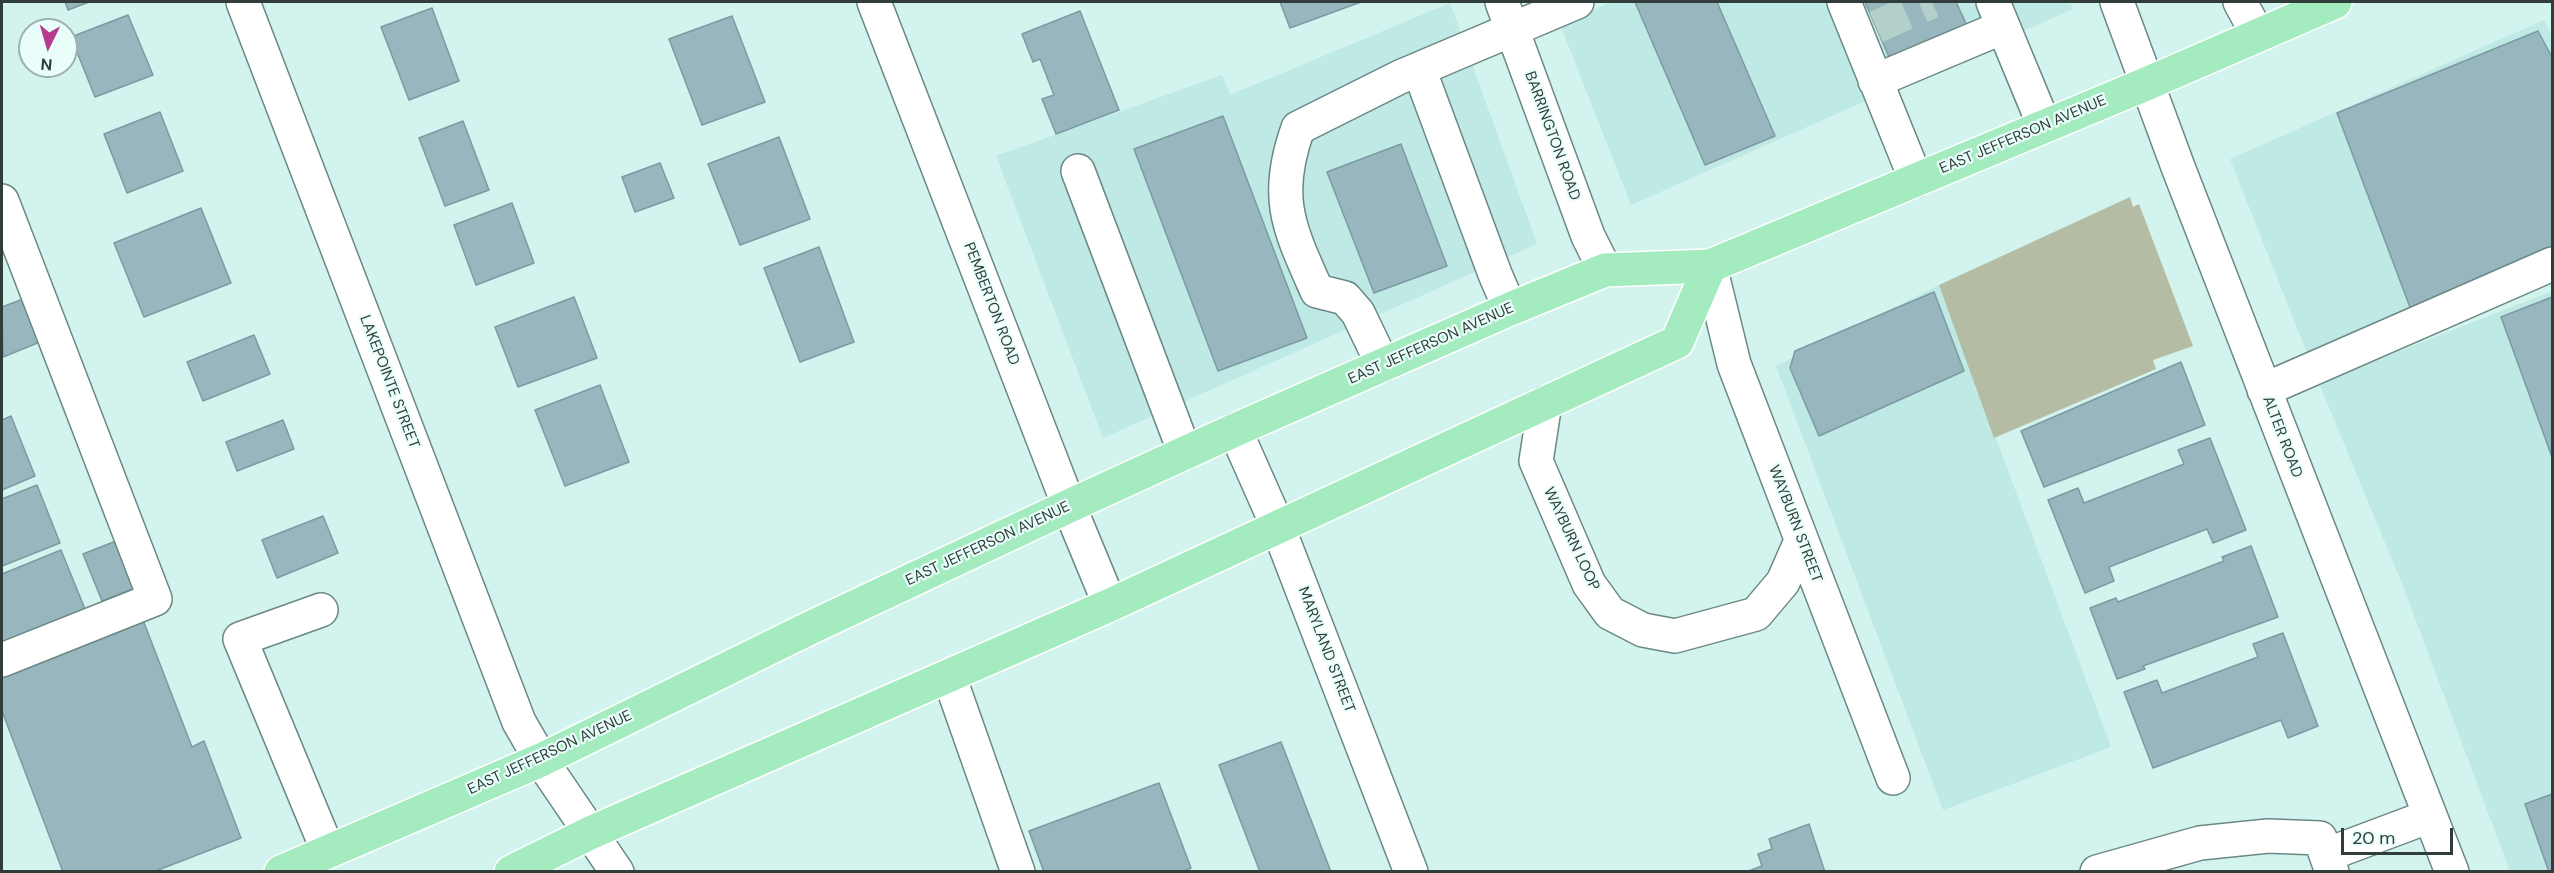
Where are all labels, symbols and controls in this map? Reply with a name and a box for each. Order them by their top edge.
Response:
north arrow [18,18,78,78]
text: N [40,53,53,75]
street label: BARRINGTON ROAD [1520,69,1584,203]
street label: EAST JEFFERSON AVENUE [1937,92,2109,178]
street label: PEMBERTON ROAD [959,240,1023,368]
street label: EAST JEFFERSON AVENUE [1346,299,1516,389]
street label: LAKEPOINTE STREET [355,313,423,451]
street label: ALTER ROAD [2258,394,2306,480]
street label: WAYBURN STREET [1764,463,1826,585]
street label: WAYBURN LOOP [1539,484,1603,594]
street label: EAST JEFFERSON AVENUE [903,498,1073,590]
street label: MARYLAND STREET [1294,584,1358,716]
street label: EAST JEFFERSON AVENUE [465,707,635,799]
scale bar [2344,816,2456,854]
text: 20 m [2352,826,2395,850]

